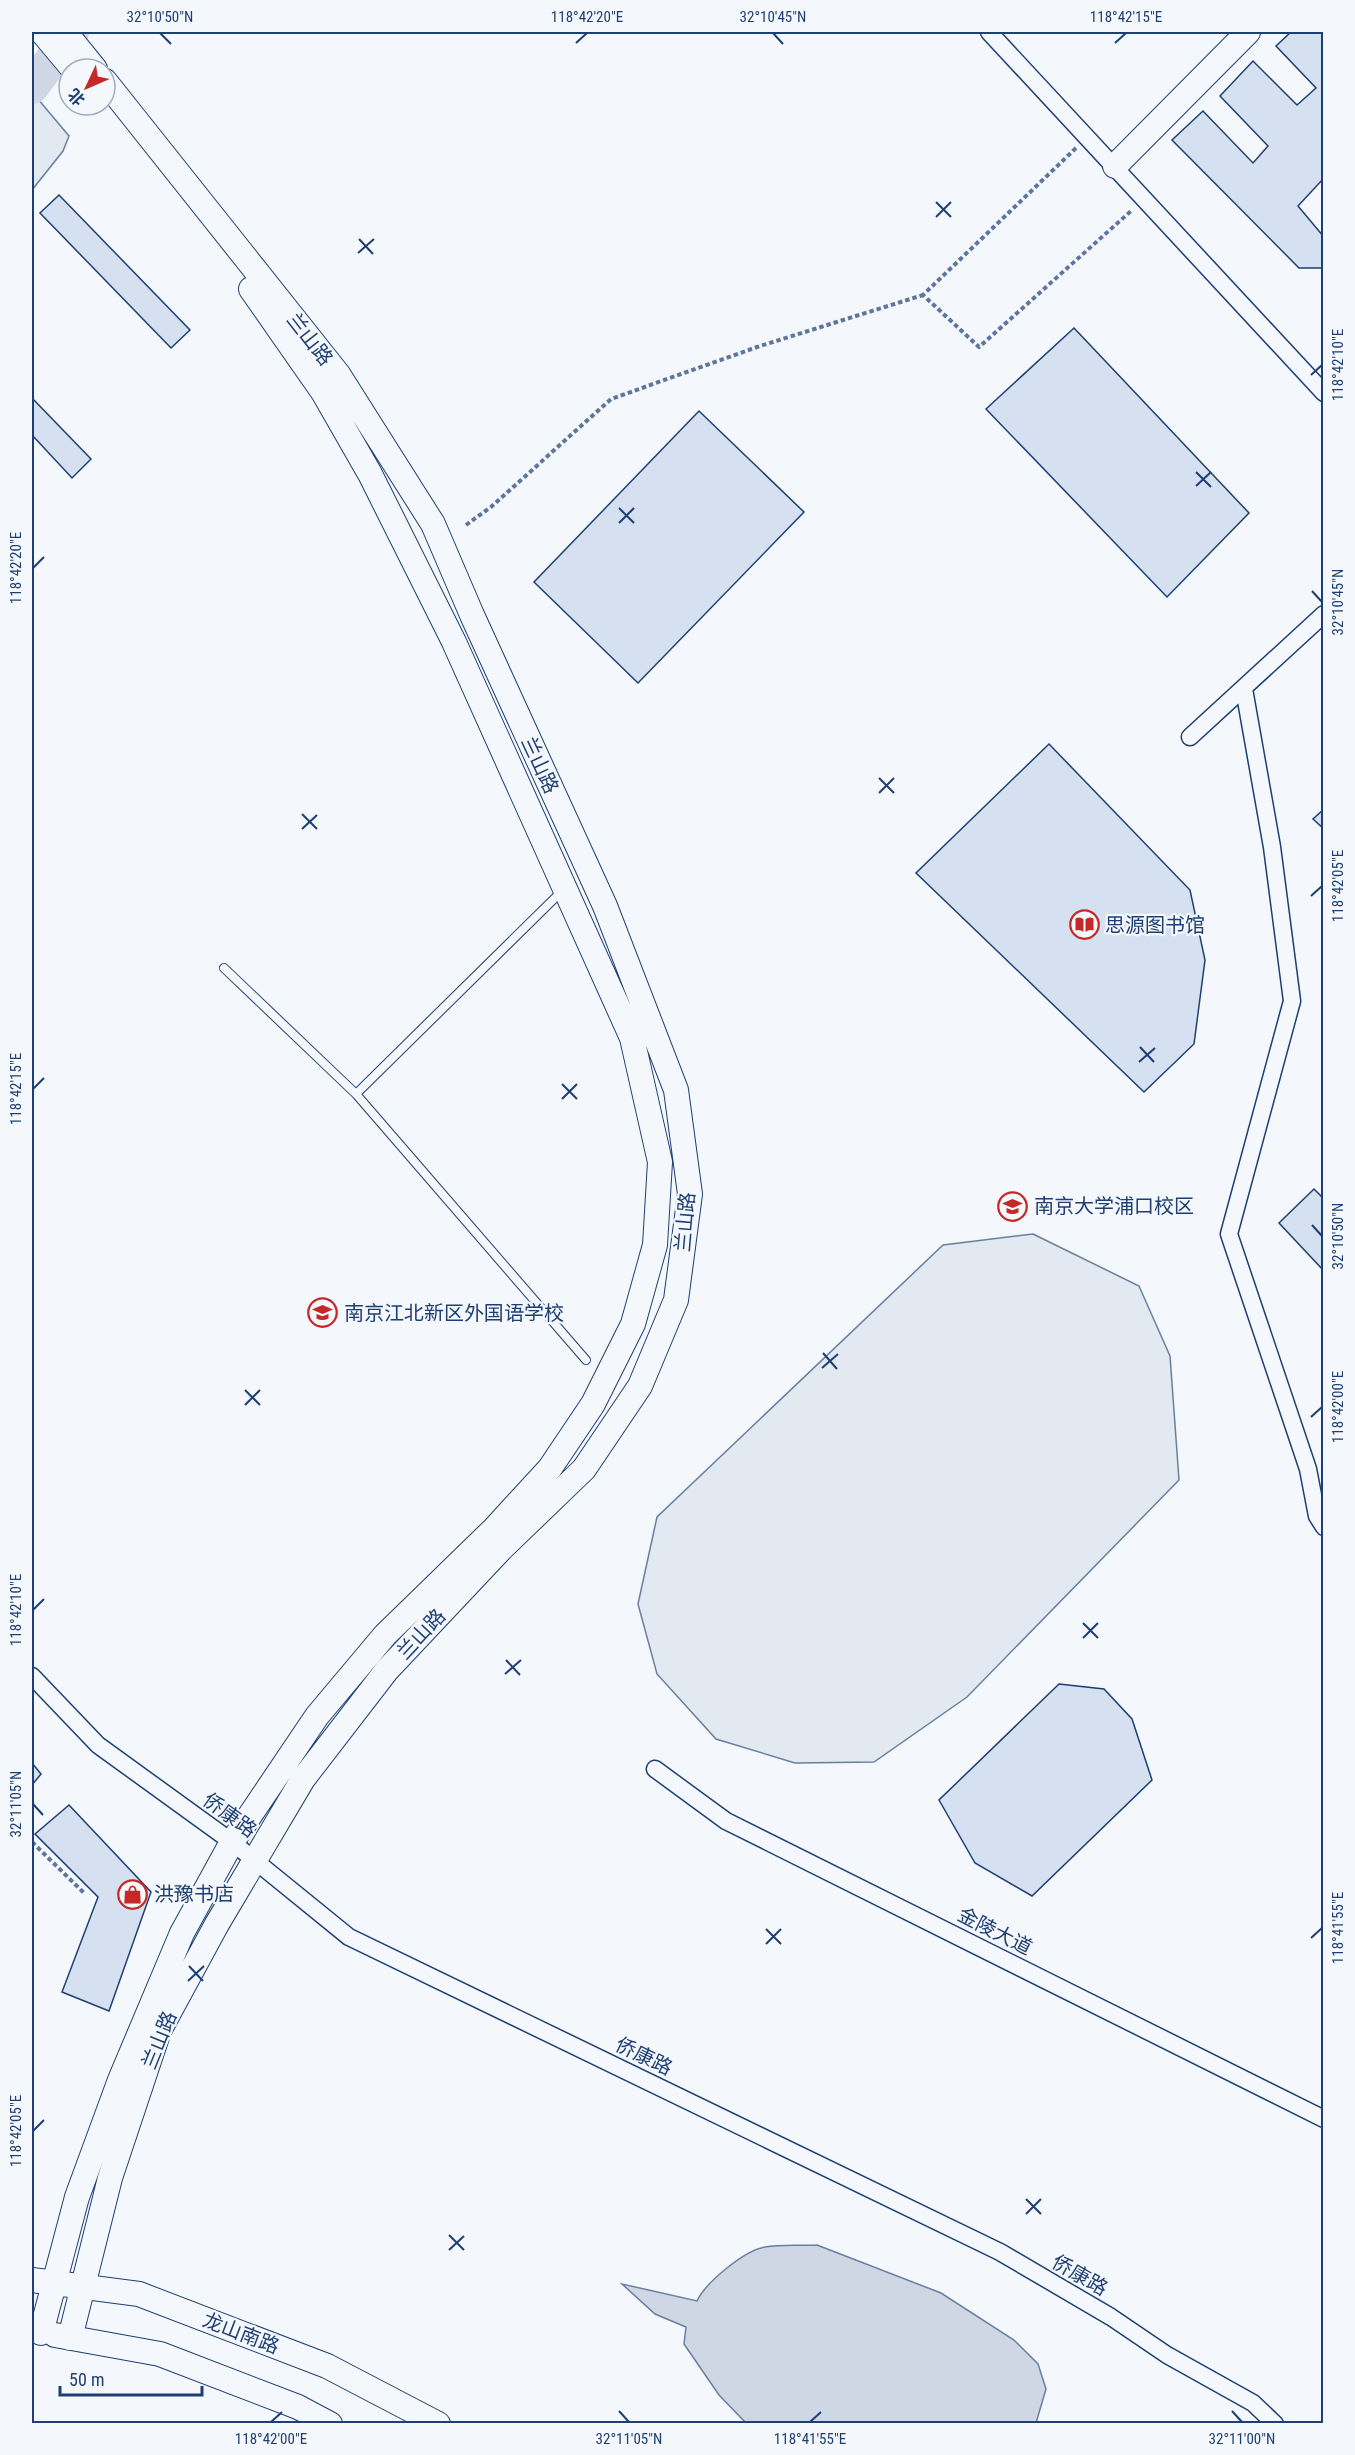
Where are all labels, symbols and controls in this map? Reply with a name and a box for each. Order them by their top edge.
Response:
text: 32°10'50"N [127,8,193,26]
text: 118°42'20"E [551,8,623,26]
text: 32°10'45"N [740,8,806,26]
text: 118°42'15"E [1090,8,1162,26]
north arrow [57,57,117,117]
text: 北 [64,85,89,109]
street label: 兰山路 [282,308,338,370]
text: 118°42'10"E [1329,329,1347,401]
text: 118°42'20"E [7,532,25,604]
text: 32°10'45"N [1329,569,1347,635]
street label: 兰山路 [516,733,564,797]
text: 118°42'05"E [1329,850,1347,922]
library icon: 思源图书馆 [1068,909,1100,941]
place label: 思源图书馆 [1105,913,1205,937]
text: 118°42'15"E [7,1053,25,1125]
school or university icon: 南京大学浦口校区 [997,1190,1029,1222]
street label: 兰山路 [670,1191,700,1253]
place label: 南京大学浦口校区 [1034,1194,1194,1218]
text: 32°10'50"N [1329,1203,1347,1269]
school or university icon: 南京江北新区外国语学校 [307,1297,339,1329]
place label: 南京江北新区外国语学校 [344,1301,564,1325]
text: 118°42'00"E [1329,1371,1347,1443]
text: 118°42'10"E [7,1574,25,1646]
street label: 兰山路 [392,1604,450,1664]
text: 32°11'05"N [7,1771,25,1837]
street label: 侨康路 [199,1788,261,1842]
shop icon: 洪豫书店 [117,1878,149,1910]
place label: 洪豫书店 [154,1882,234,1906]
text: 118°41'55"E [1329,1892,1347,1964]
street label: 金陵大道 [954,1902,1036,1960]
street label: 兰山路 [137,2008,181,2072]
street label: 侨康路 [612,2032,676,2080]
text: 118°42'05"E [7,2095,25,2167]
street label: 侨康路 [1048,2250,1112,2300]
street label: 龙山南路 [199,2307,283,2359]
scale bar [60,2359,202,2397]
text: 50 m [69,2369,104,2390]
text: 118°42'00"E [235,2430,307,2448]
text: 32°11'05"N [596,2430,662,2448]
text: 118°41'55"E [774,2430,846,2448]
text: 32°11'00"N [1209,2430,1275,2448]

